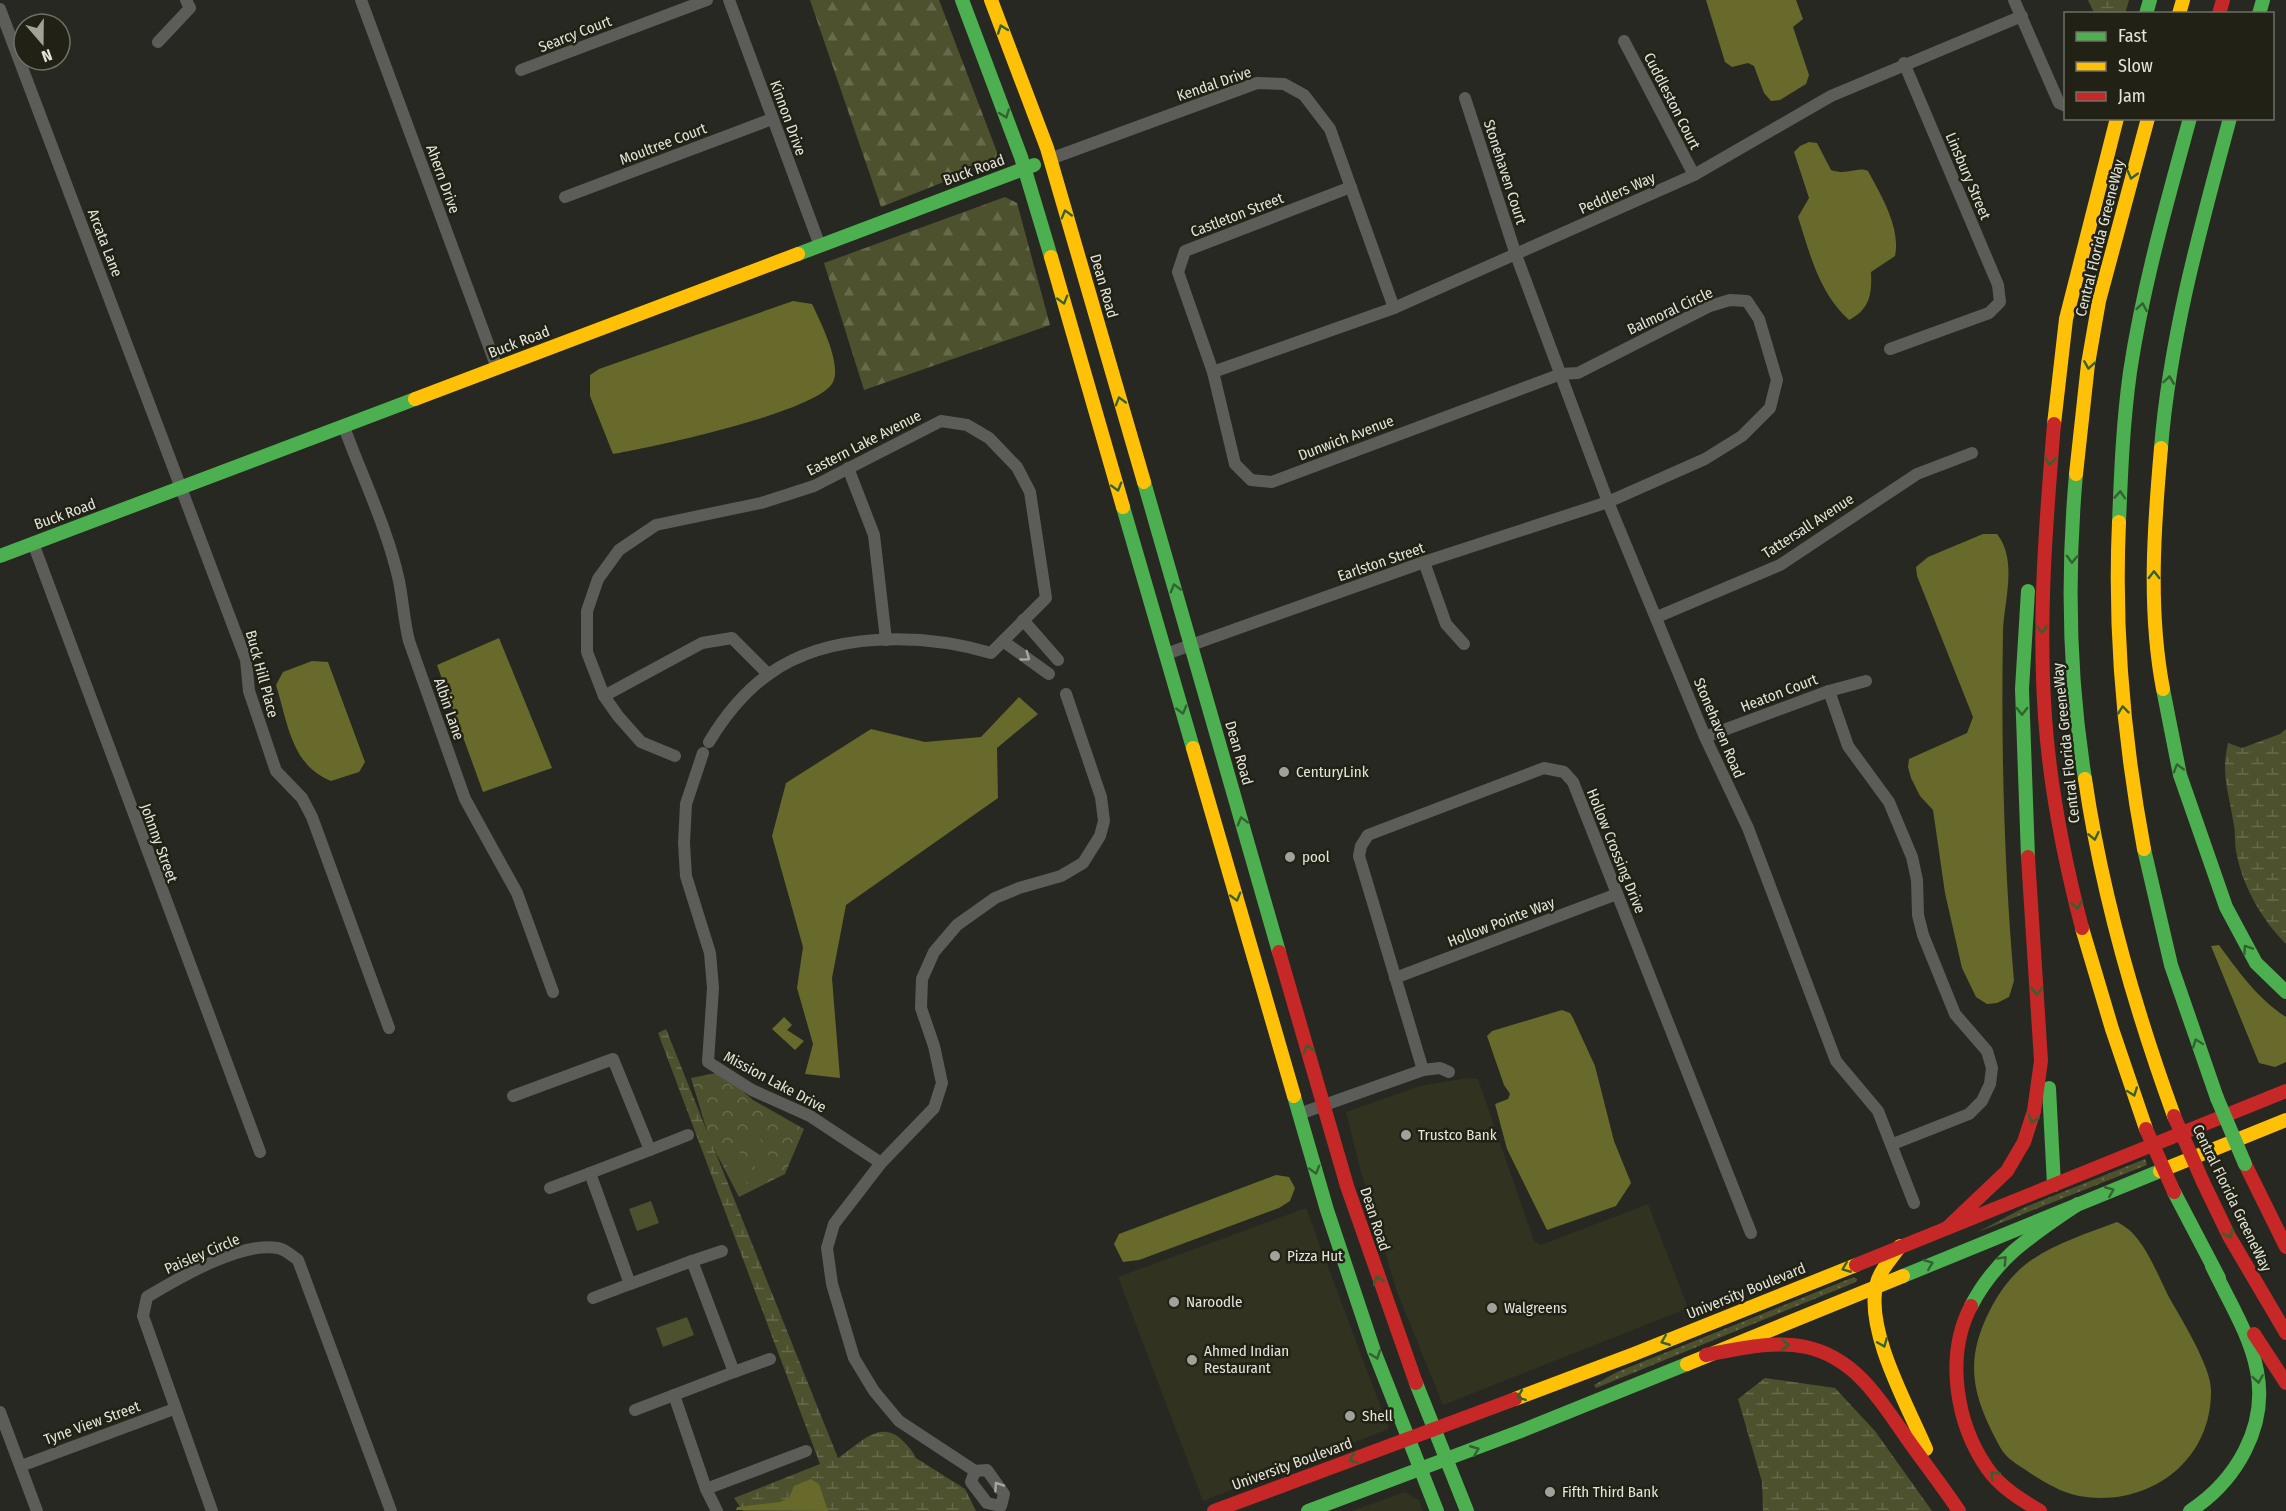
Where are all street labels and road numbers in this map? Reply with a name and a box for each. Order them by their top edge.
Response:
street label: Searcy Court [536,12,614,56]
street label: Cuddleston Court [1640,50,1704,152]
street label: Kendal Drive [1174,63,1254,105]
street label: Kinnon Drive [766,78,810,158]
street label: Stonehaven Court [1480,117,1530,227]
street label: Moultree Court [617,119,709,169]
street label: Linsbury Street [1942,130,1994,222]
street label: Ahern Drive [422,142,464,216]
street label: Buck Road [941,151,1007,189]
street label: Central Florida GreeneWay [2072,157,2128,318]
street label: Peddlers Way [1576,168,1658,218]
street label: Castleton Street [1188,189,1286,241]
street label: Arcata Lane [84,207,126,279]
street label: Dean Road [1086,252,1122,320]
street label: Balmoral Circle [1624,283,1716,339]
street label: Buck Road [486,322,552,362]
street label: Eastern Lake Avenue [804,406,924,480]
street label: Dunwich Avenue [1296,412,1396,464]
street label: Tattersall Avenue [1759,490,1857,562]
street label: Buck Road [32,495,98,533]
street label: Earlston Street [1335,539,1427,585]
street label: Buck Hill Place [242,628,282,720]
street label: Central Florida GreeneWay [2049,662,2083,824]
street label: Heaton Court [1738,670,1820,716]
street label: Stonehaven Road [1690,675,1748,781]
street label: Albin Lane [430,676,468,742]
street label: Dean Road [1221,719,1257,787]
street label: Hollow Crossing Drive [1583,786,1649,916]
street label: Johnny Street [136,801,182,885]
street label: Hollow Pointe Way [1445,893,1557,951]
street label: Mission Lake Drive [721,1047,829,1117]
street label: Central Florida GreeneWay [2189,1122,2276,1275]
street label: Dean Road [1356,1185,1394,1253]
street label: Paisley Circle [162,1230,242,1278]
street label: University Boulevard [1684,1259,1808,1323]
street label: Tyne View Street [41,1397,143,1449]
street label: University Boulevard [1229,1434,1355,1494]

